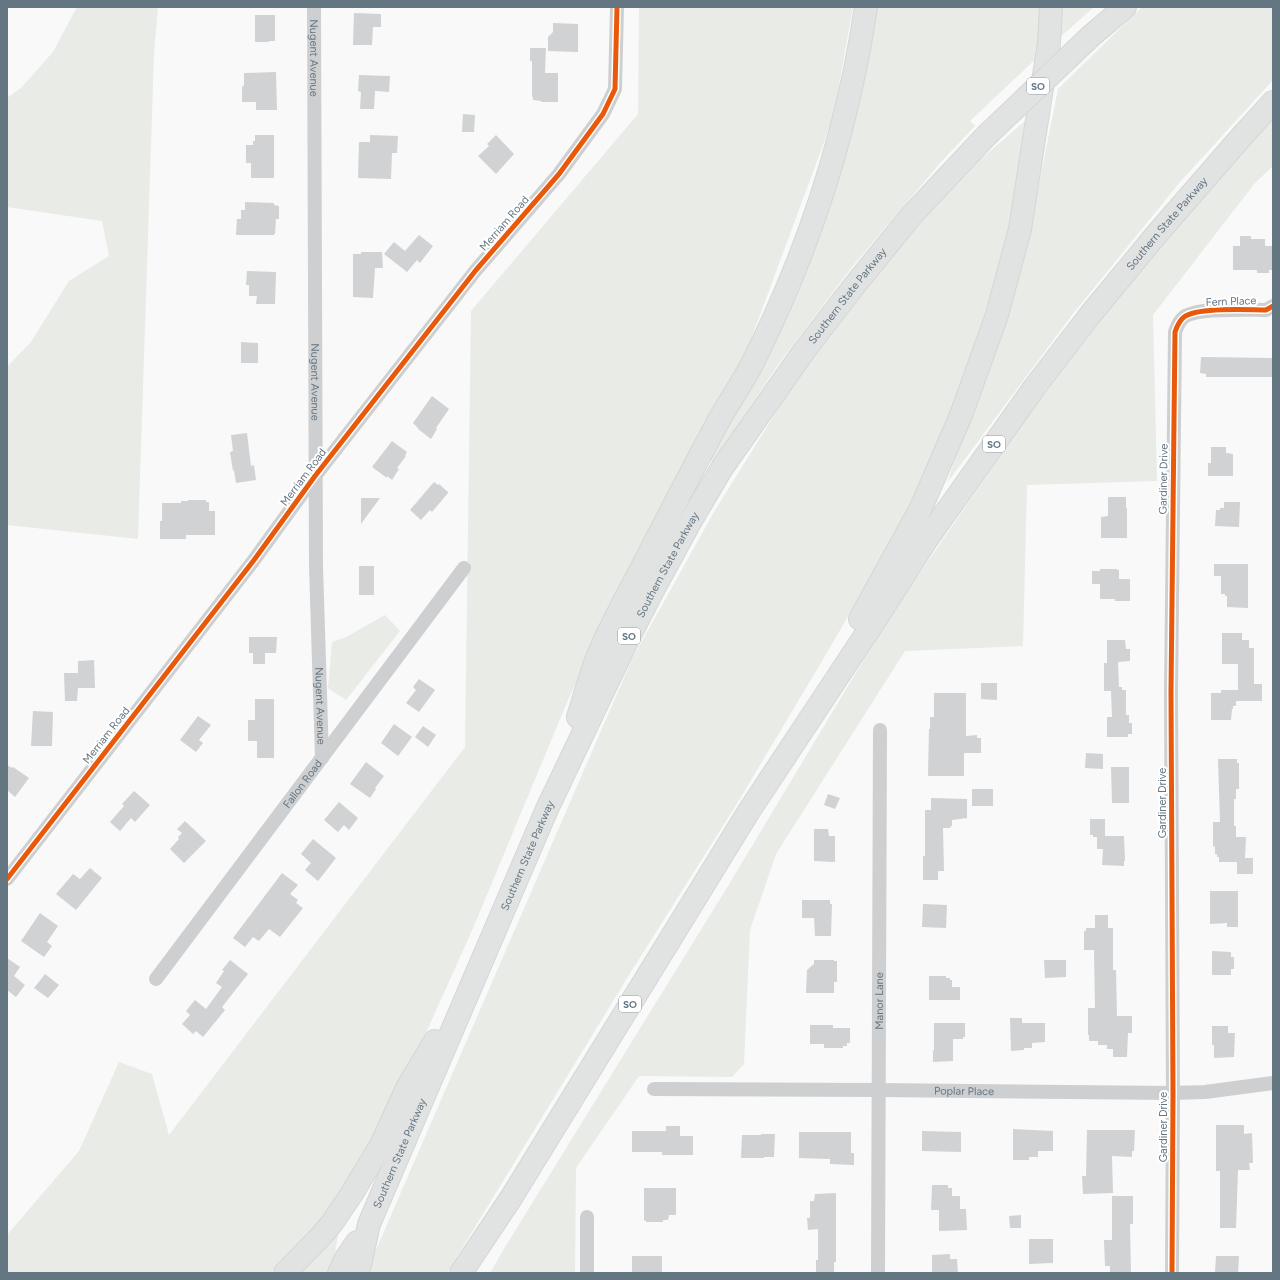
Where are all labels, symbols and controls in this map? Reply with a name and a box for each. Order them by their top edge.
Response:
street label: Nugent Avenue [307,19,320,97]
road number: SO [1027,78,1049,94]
street label: Southern State Parkway [1124,174,1211,273]
street label: Merriam Road [477,193,532,253]
street label: Southern State Parkway [806,245,889,347]
street label: Fern Place [1205,294,1257,309]
street label: Nugent Avenue [308,343,321,421]
road number: SO [983,436,1005,452]
street label: Gardiner Drive [1156,444,1171,514]
street label: Merriam Road [278,446,329,508]
street label: Southern State Parkway [634,509,702,620]
road number: SO [618,628,640,644]
street label: Nugent Avenue [312,667,328,745]
street label: Merriam Road [80,704,133,766]
street label: Fallon Road [280,757,325,811]
street label: Gardiner Drive [1156,768,1169,838]
street label: Southern State Parkway [498,798,557,913]
street label: Manor Lane [873,972,886,1030]
road number: SO [619,996,641,1012]
street label: Poplar Place [934,1085,994,1098]
street label: Gardiner Drive [1157,1092,1170,1162]
street label: Southern State Parkway [371,1096,429,1210]

